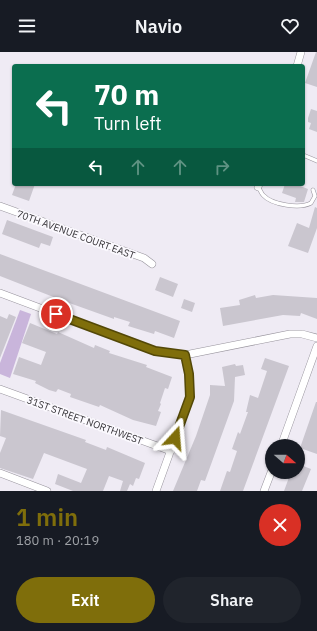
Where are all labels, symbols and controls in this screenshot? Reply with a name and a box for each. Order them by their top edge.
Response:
icon: menu [16,15,38,37]
text: Navio [135,15,182,38]
icon: heart [279,15,301,37]
text: 70 m [94,76,159,113]
icon: left [28,80,80,132]
text: Turn left [94,112,162,135]
icon: left [85,156,107,178]
icon: ahead [127,156,149,178]
icon: ahead [169,156,191,178]
icon: right [211,156,233,178]
street label: 70TH AVENUE COURT EAST [15,207,137,262]
pin [39,297,73,331]
icon: arrive [45,303,67,325]
street label: 31ST STREET NORTHWEST [25,393,145,448]
position arrow [154,417,196,459]
north arrow [265,439,305,479]
map controls [265,439,305,479]
text: 1 min [16,501,78,533]
button: close [259,504,301,546]
text: 180 m · 20:19 [16,532,99,549]
button: Exit [16,577,155,623]
button: Share [163,577,301,623]

